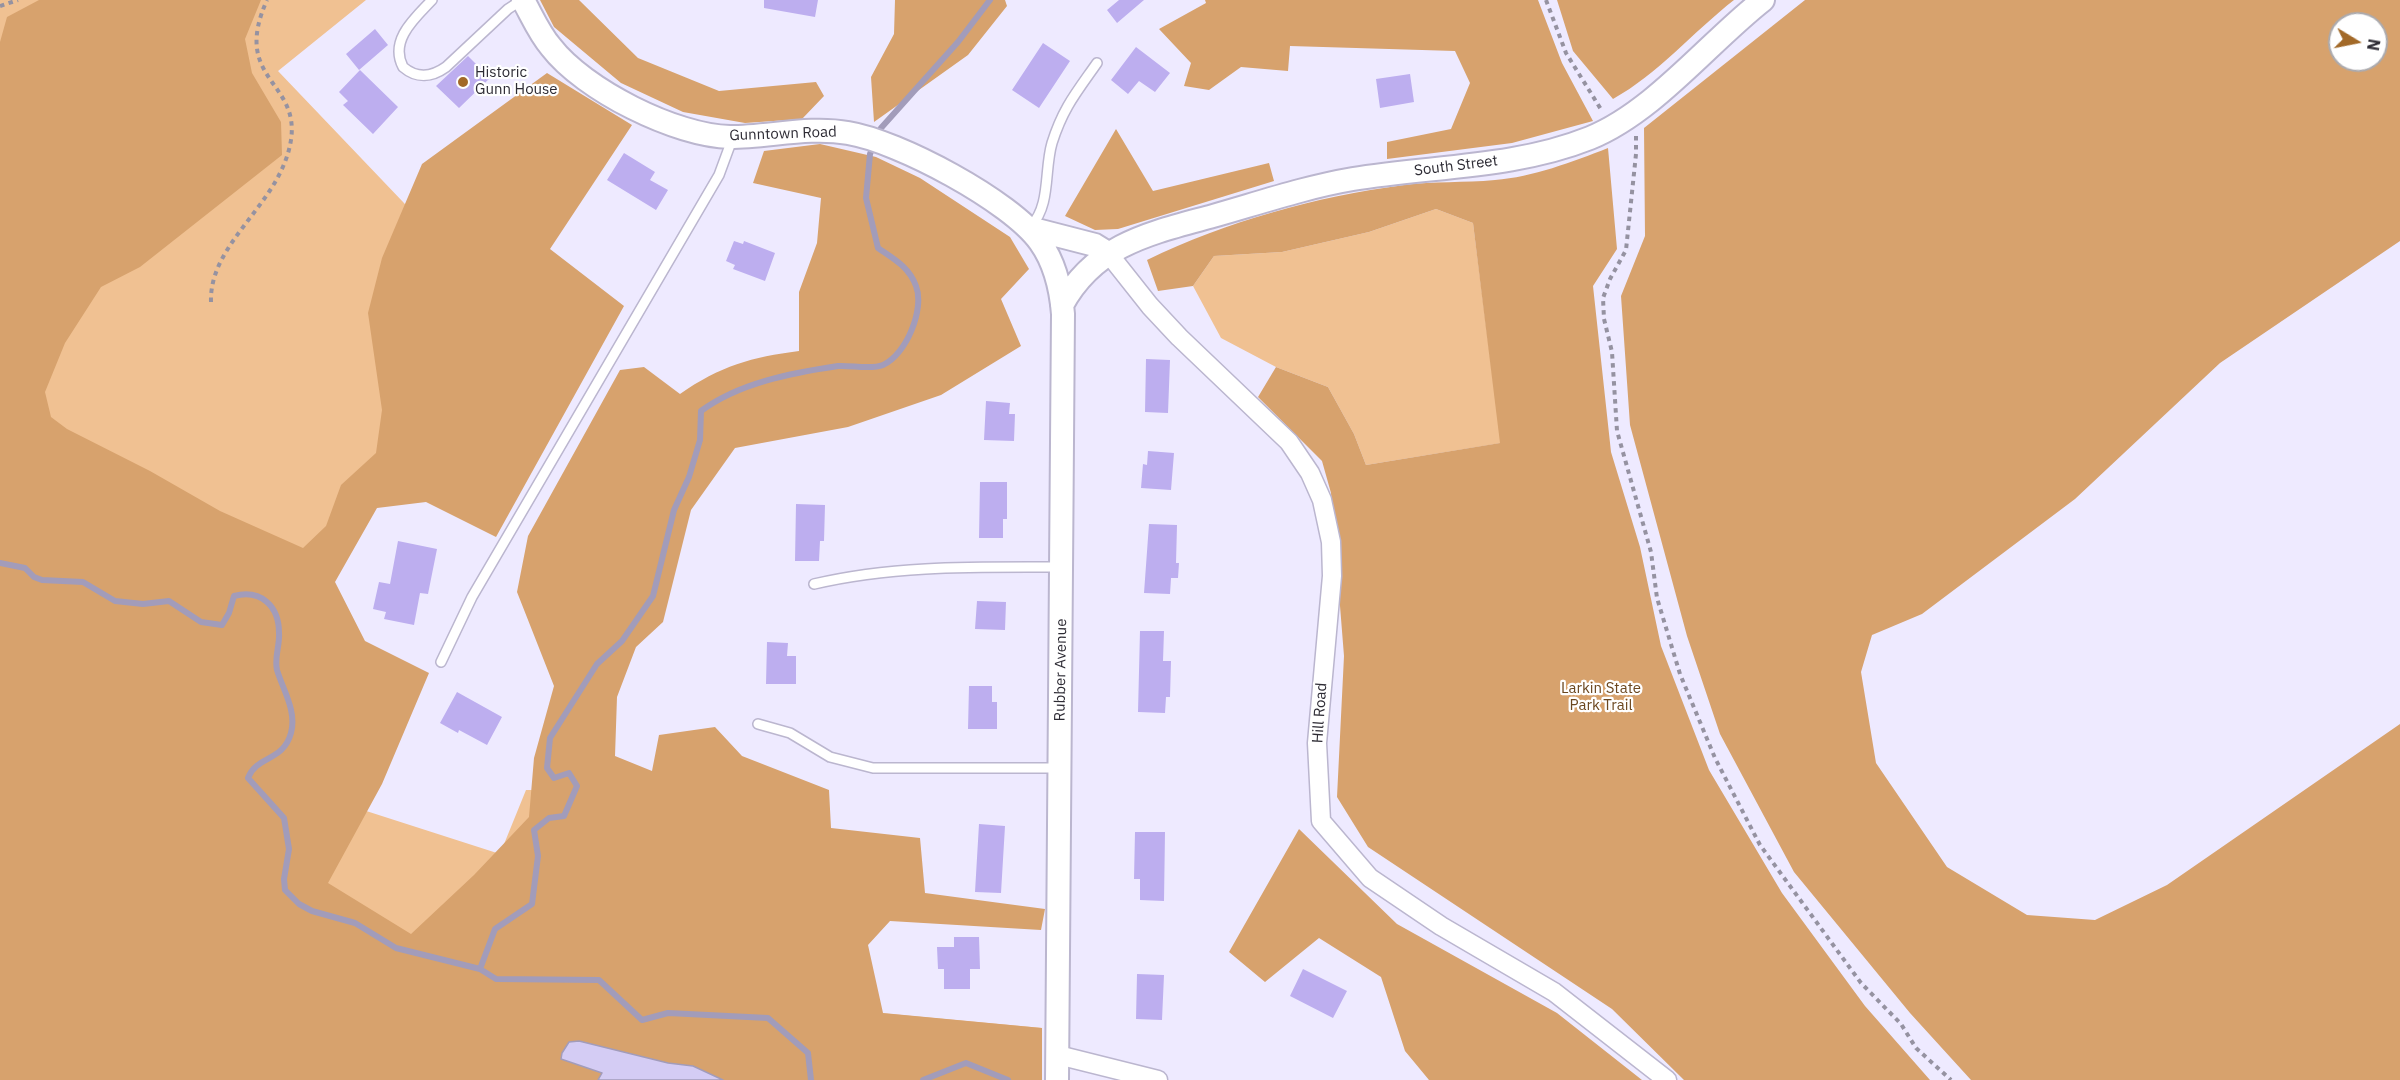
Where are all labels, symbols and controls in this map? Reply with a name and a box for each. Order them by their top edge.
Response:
north arrow [2328,12,2388,72]
text: N [2363,37,2385,52]
place label: Historic Gunn House [475,64,558,99]
marker: Historic Gunn House [456,75,470,89]
street label: Gunntown Road [729,123,837,145]
street label: South Street [1413,152,1499,180]
street label: Rubber Avenue [1051,618,1071,722]
park label: Larkin State Park Trail [1561,680,1641,715]
street label: Hill Road [1309,682,1331,744]

